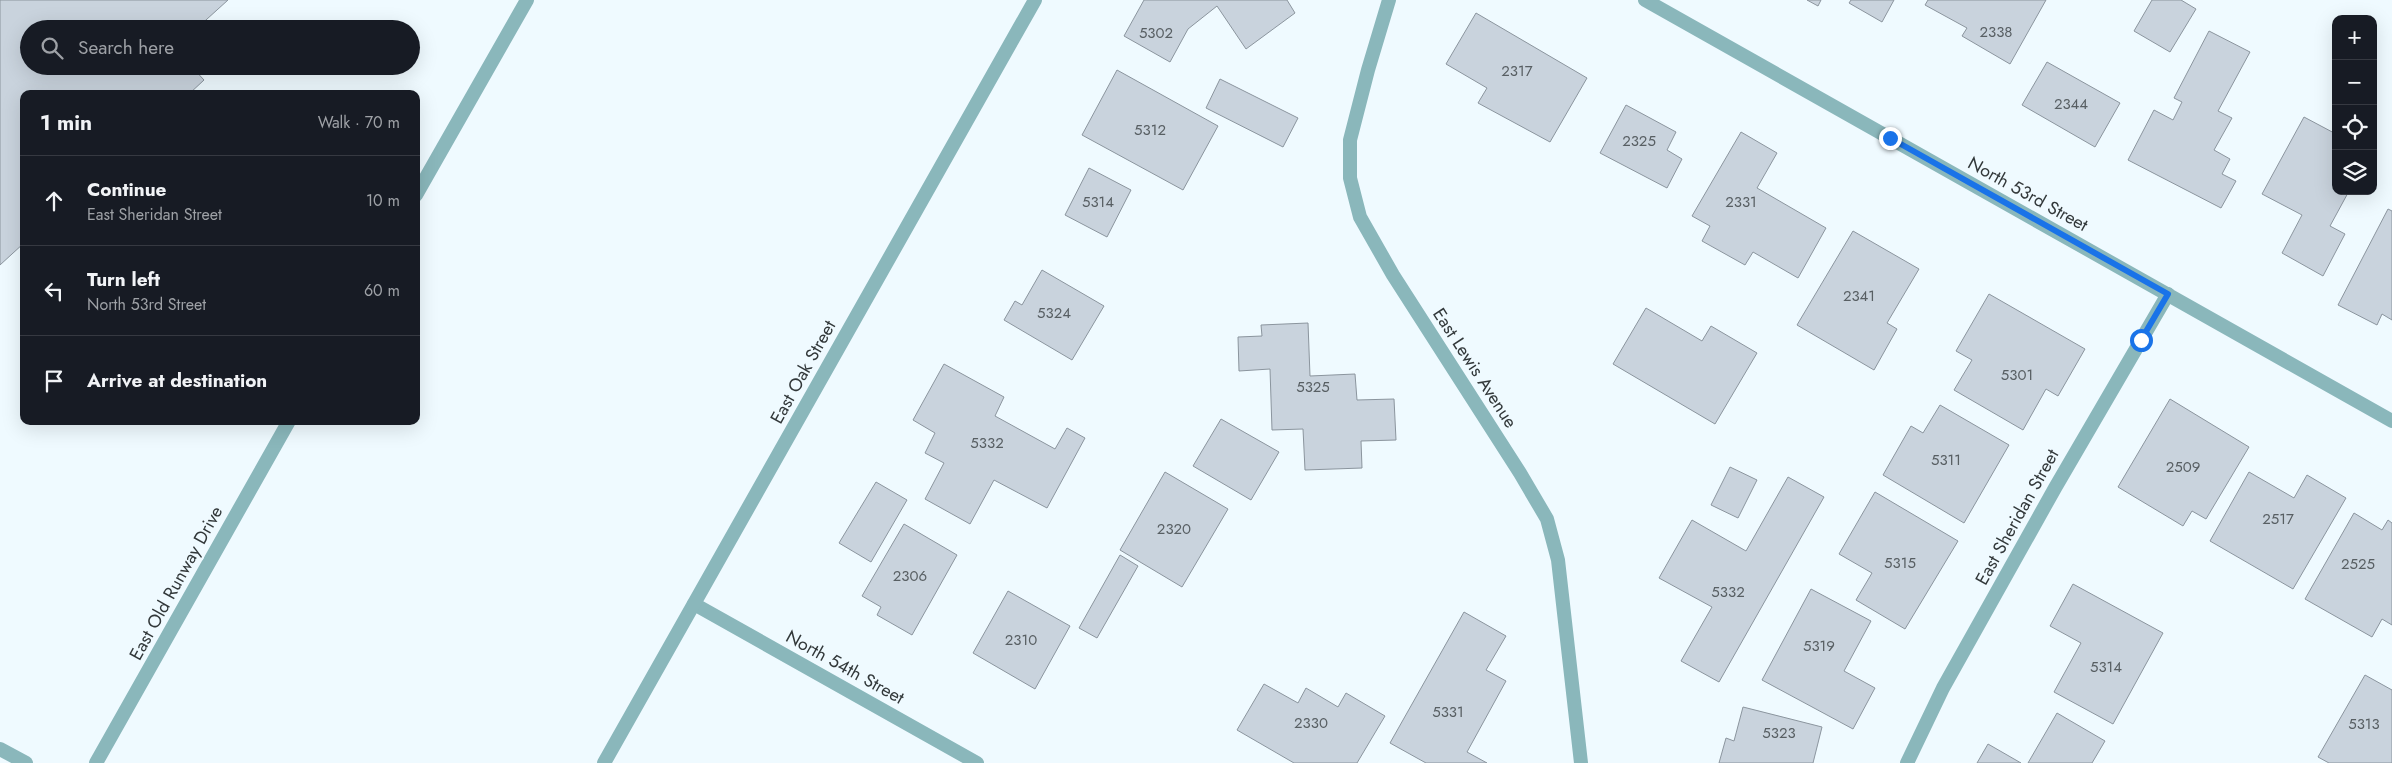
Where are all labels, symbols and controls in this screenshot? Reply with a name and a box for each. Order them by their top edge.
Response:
map controls [2332,15,2377,195]
button: + [2332,15,2377,60]
search box [20,20,420,75]
house number: 2338 [1979,21,2013,43]
house number: 5302 [1139,22,1173,44]
icon: search [38,34,66,62]
text: Search here [78,34,174,61]
house number: 2317 [1501,60,1533,82]
button: − [2332,60,2377,105]
house number: 2344 [2054,93,2088,115]
button: locate [2332,105,2377,150]
text: 1 min [40,108,92,138]
text: Walk · 70 m [318,111,400,134]
house number: 5312 [1134,119,1166,141]
route end [1879,127,1902,150]
house number: 2325 [1622,130,1656,152]
street label: North 53rd Street [1963,150,2093,238]
button: layers [2332,150,2377,195]
text: Continue [87,176,166,203]
icon: ahead [40,187,68,215]
text: 10 m [366,189,400,212]
house number: 5314 [1082,191,1114,213]
house number: 2331 [1725,191,1757,213]
text: East Sheridan Street [87,203,222,226]
text: Turn left [87,266,160,293]
icon: left [40,277,68,305]
text: 60 m [364,279,400,302]
house number: 2341 [1843,285,1875,307]
text: North 53rd Street [87,293,206,316]
house number: 5324 [1037,302,1071,324]
street label: East Lewis Avenue [1426,303,1524,433]
street label: East Oak Street [764,315,842,428]
route start [2130,329,2153,352]
house number: 5301 [2001,364,2033,386]
icon: arrive [40,367,68,395]
text: Arrive at destination [87,367,267,394]
house number: 5325 [1296,376,1330,398]
house number: 5332 [970,432,1004,454]
street label: East Sheridan Street [1969,444,2065,590]
house number: 5311 [1931,449,1961,471]
house number: 2509 [2166,456,2200,478]
street label: East Old Runway Drive [123,501,229,665]
house number: 2517 [2262,508,2294,530]
house number: 2320 [1157,518,1191,540]
house number: 5315 [1884,552,1916,574]
house number: 2525 [2341,553,2375,575]
house number: 2306 [893,565,927,587]
house number: 5332 [1711,581,1745,603]
street label: North 54th Street [781,624,910,711]
house number: 2310 [1005,629,1037,651]
house number: 5319 [1803,635,1835,657]
house number: 5314 [2090,656,2122,678]
house number: 5331 [1432,701,1464,723]
house number: 2330 [1294,712,1328,734]
house number: 5313 [2348,713,2380,735]
house number: 5323 [1762,722,1796,744]

